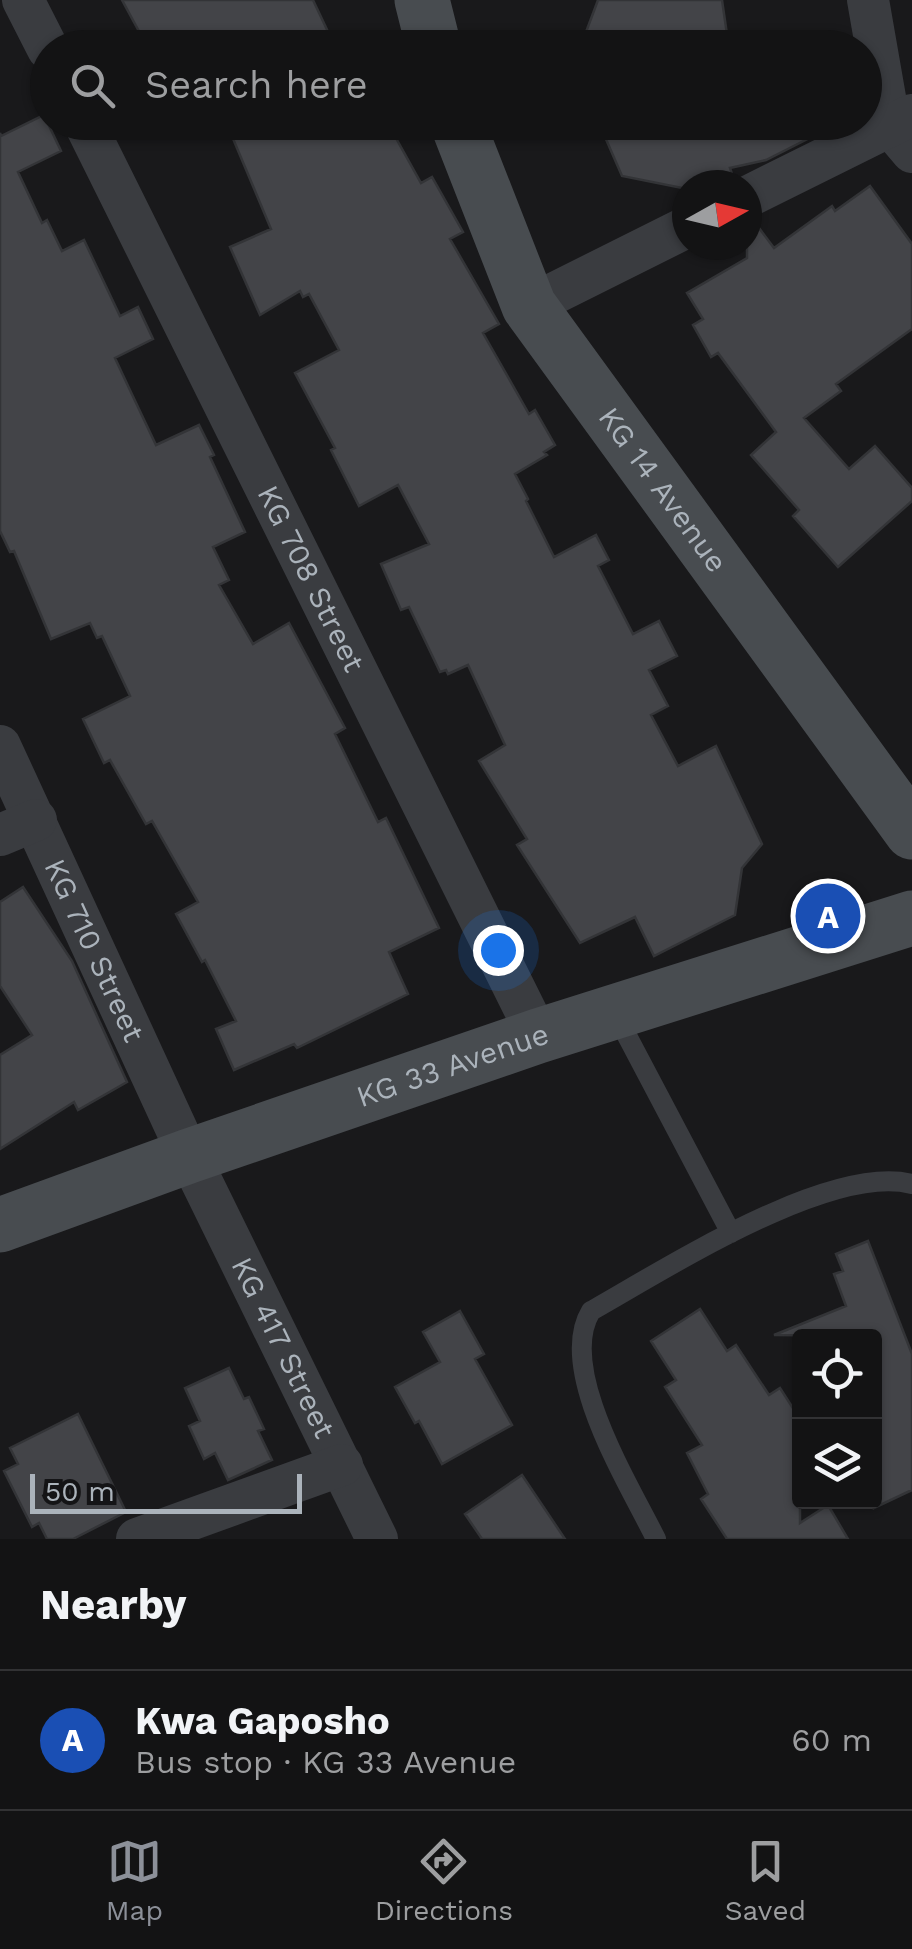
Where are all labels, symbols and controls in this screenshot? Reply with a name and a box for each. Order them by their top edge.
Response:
search box [30,30,882,140]
icon: search [65,58,120,113]
text: Search here [145,63,368,107]
north arrow [672,170,762,260]
street label: KG 14 Avenue [592,400,735,579]
street label: KG 708 Street [250,480,372,678]
street label: KG 710 Street [37,853,152,1047]
pin: A [796,878,860,954]
your location [473,925,524,976]
street label: KG 33 Avenue [352,1016,553,1114]
street label: KG 417 Street [224,1251,343,1444]
map controls [792,1329,882,1509]
button: locate [792,1329,882,1419]
button: layers [792,1419,882,1509]
scale bar [30,1469,302,1514]
text: 50 m [45,1475,115,1508]
text: Nearby [40,1580,187,1629]
text: Kwa Gaposho [135,1699,390,1743]
text: A [62,1721,83,1759]
text: 60 m [791,1721,872,1759]
text: Bus stop · KG 33 Avenue [135,1743,516,1781]
tab: Map [106,1834,163,1927]
tab: Directions [375,1834,513,1927]
tab: Saved [725,1834,806,1927]

